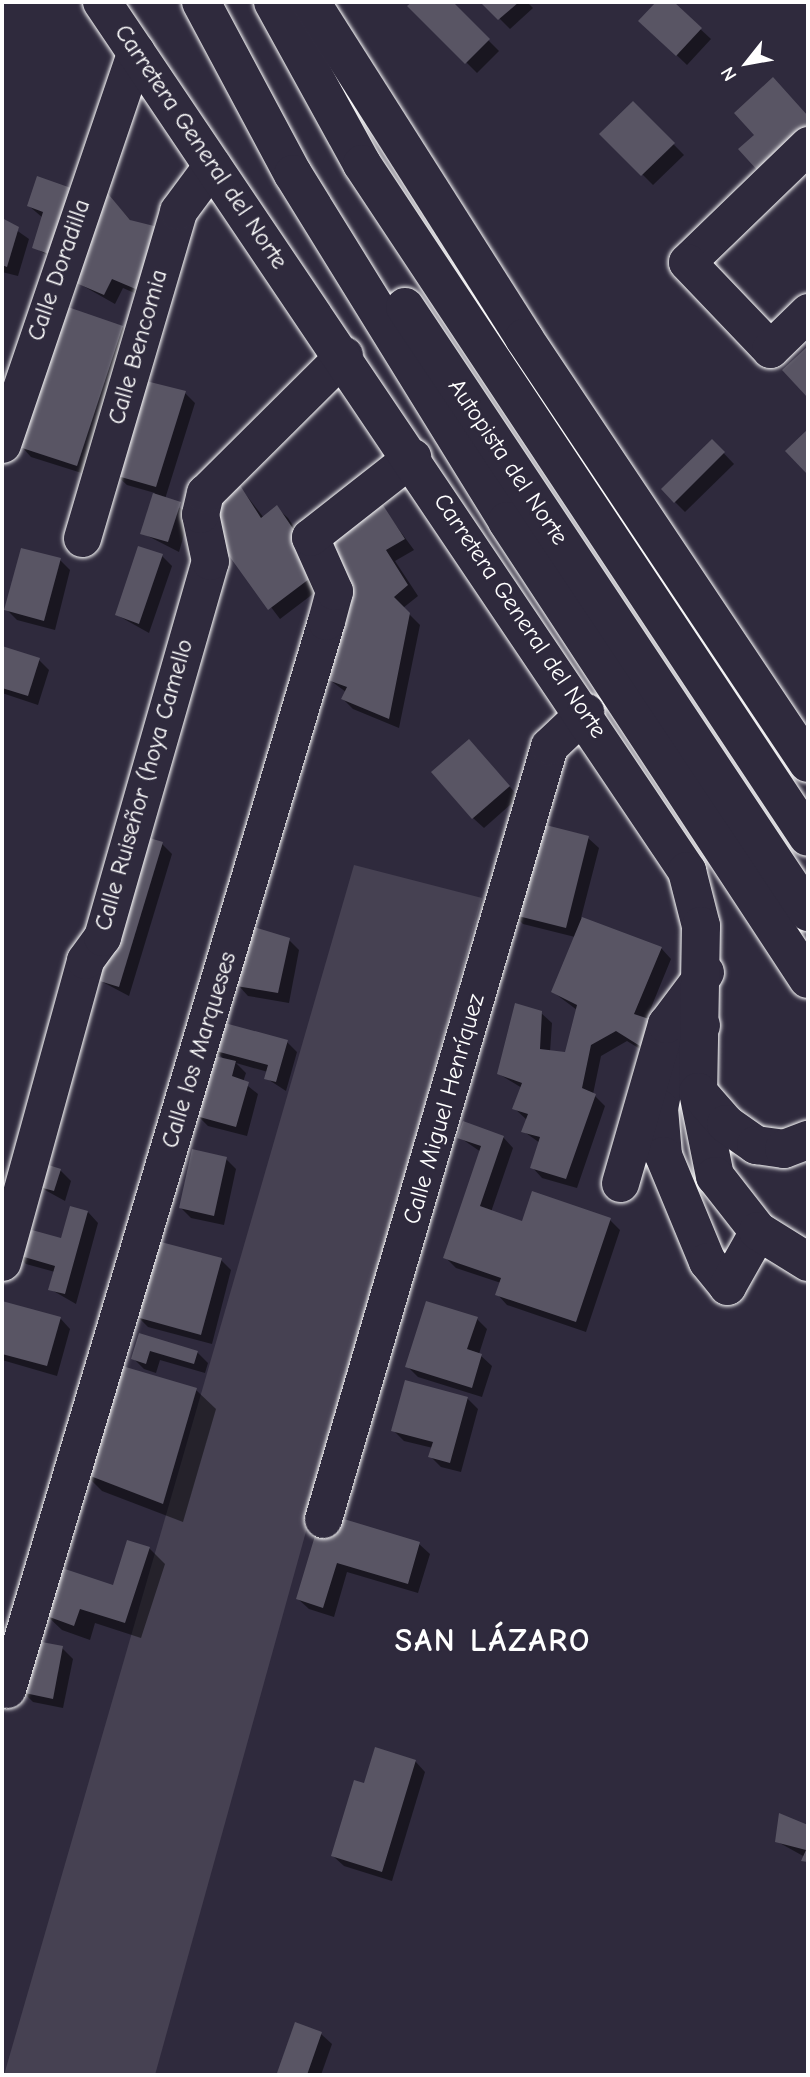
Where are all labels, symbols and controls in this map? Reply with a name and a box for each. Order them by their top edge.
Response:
street label: Carretera General del Norte [108,19,294,275]
north arrow [712,28,782,98]
text: N [716,63,742,85]
street label: Calle Doradilla [21,195,97,345]
street label: Calle Bencomia [102,266,174,428]
street label: Autopista del Norte [442,374,574,550]
street label: Carretera General del Norte [427,488,613,744]
street label: Calle Ruiseñor (hoya Camello [89,636,199,934]
street label: Calle los Marqueses [155,948,243,1152]
street label: Calle Miguel Henríquez [397,991,491,1227]
district label: SAN LÁZARO [396,1622,590,1660]

